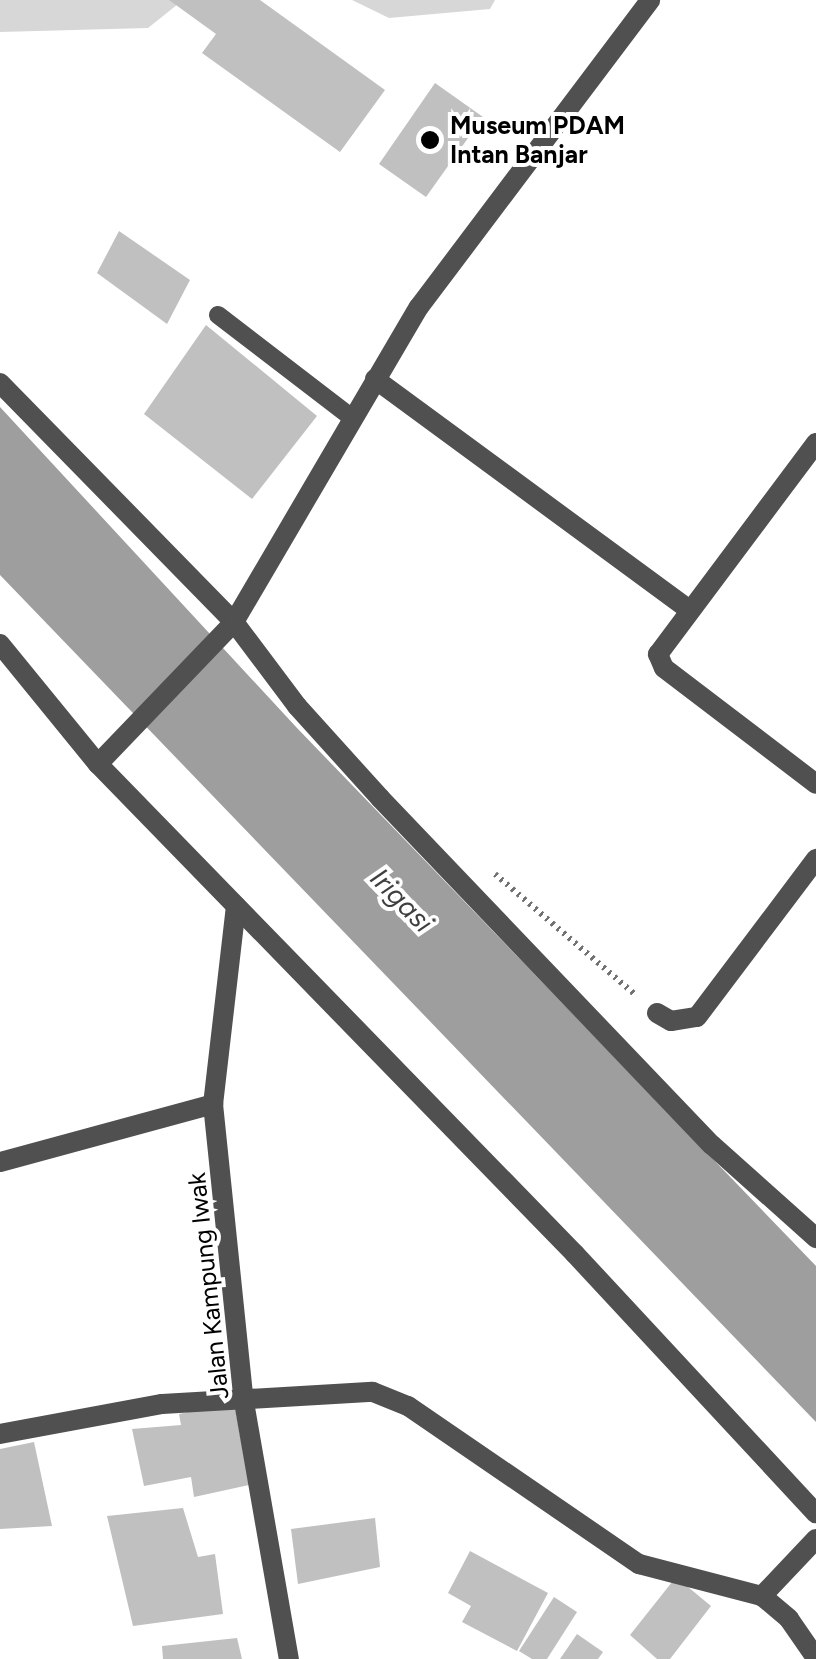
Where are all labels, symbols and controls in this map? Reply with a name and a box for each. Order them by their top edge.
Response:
place label: Museum PDAM Intan Banjar [450,111,625,170]
marker: Museum PDAM Intan Banjar [419,129,441,151]
water label: Irigasi [363,861,441,939]
street label: Jalan Kampung Iwak [181,1171,235,1401]

